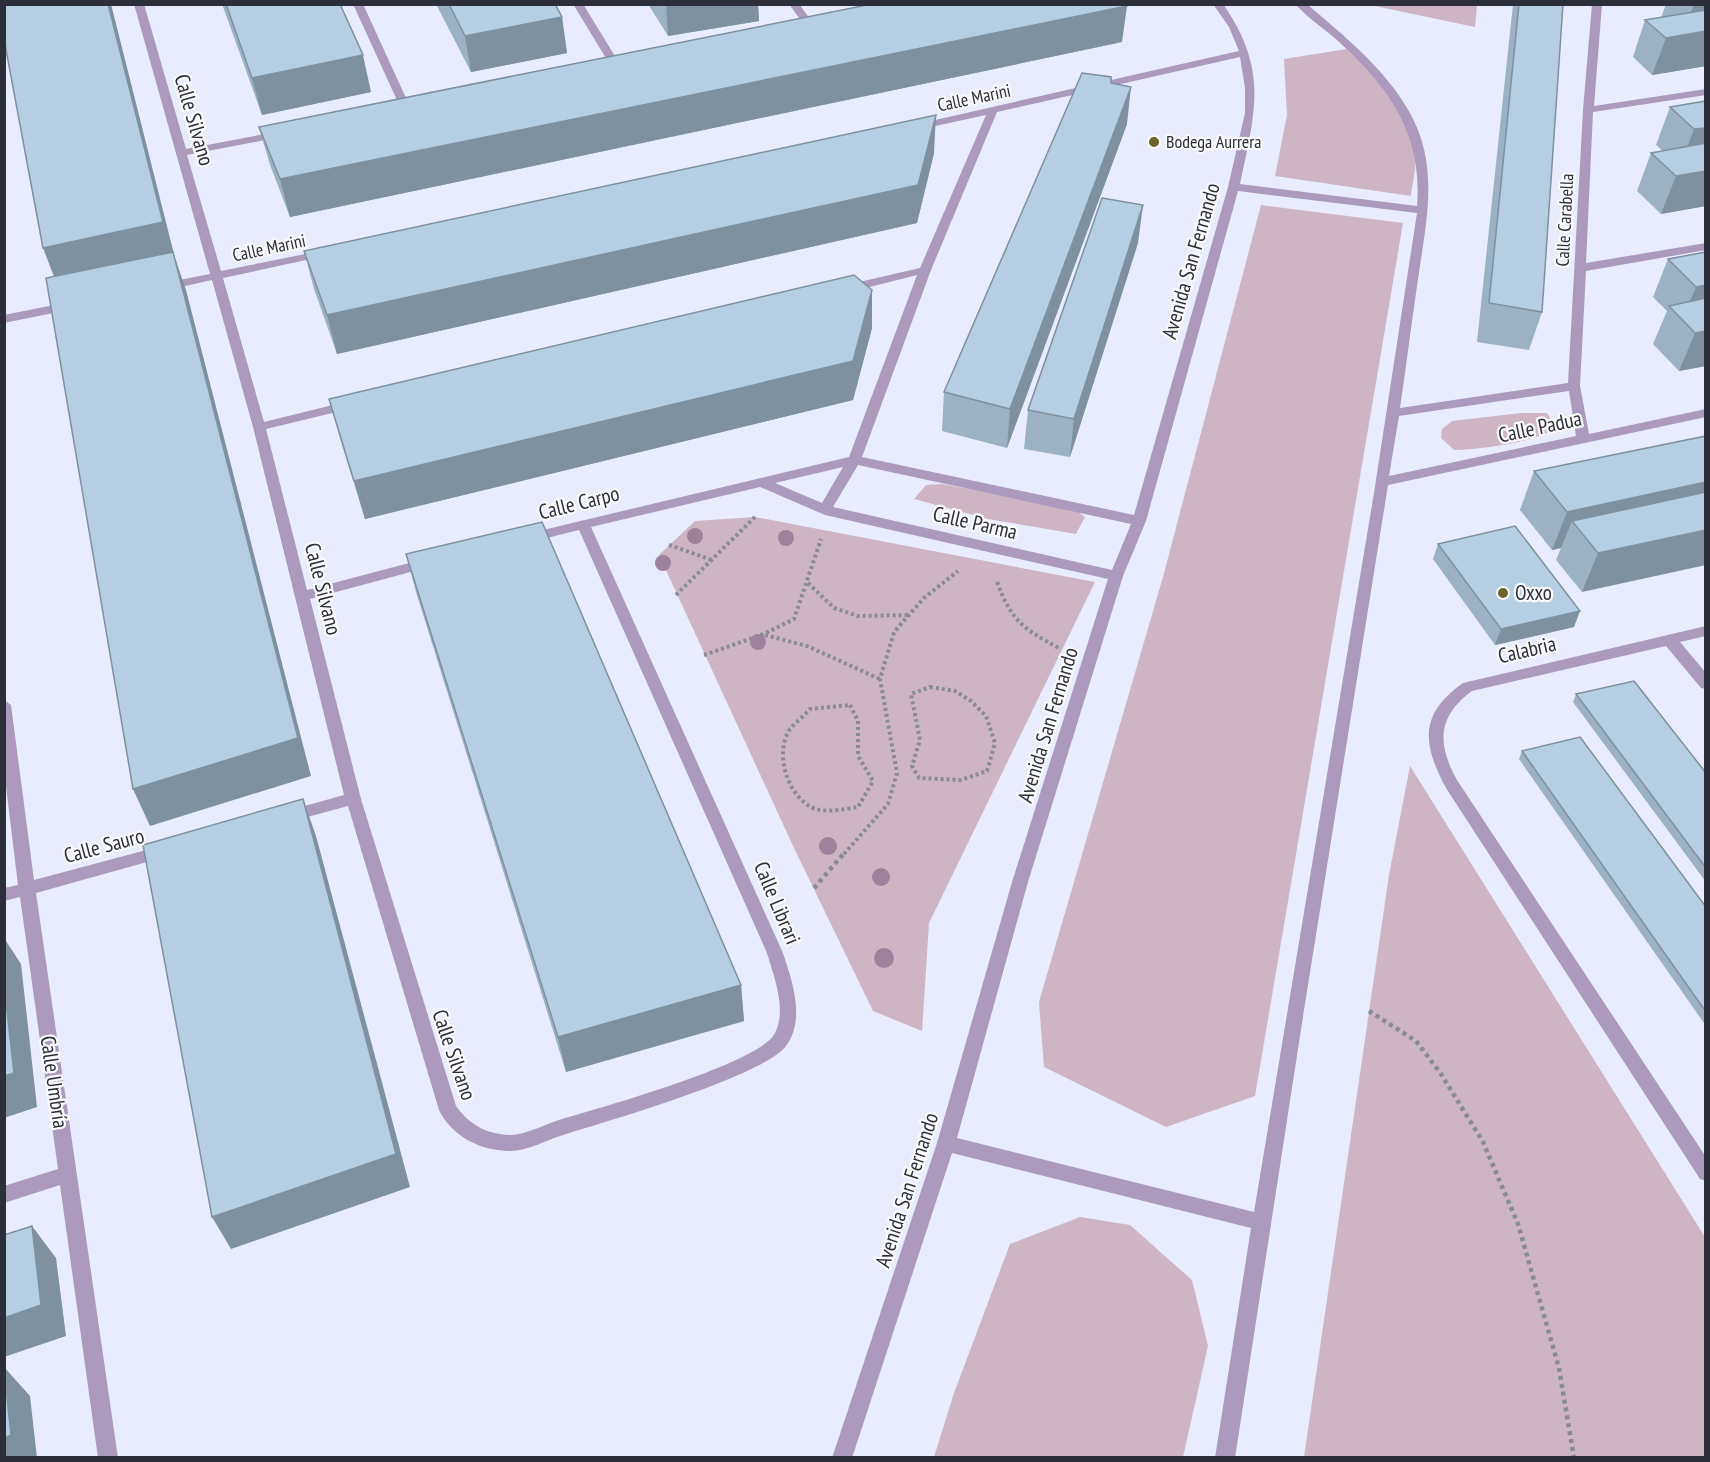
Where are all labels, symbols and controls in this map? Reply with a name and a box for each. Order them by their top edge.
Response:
street label: Calle Silvano [169,71,220,169]
street label: Calle Marini [935,79,1013,116]
place label: Bodega Aurrera [1166,130,1261,153]
marker: Bodega Aurrera [1147,135,1161,149]
street label: Calle Carabella [1551,173,1578,267]
street label: Avenida San Fernando [1155,180,1226,342]
street label: Calle Marini [230,229,308,266]
street label: Calle Padua [1496,405,1584,449]
street label: Calle Carpo [536,479,622,526]
street label: Calle Parma [930,500,1020,545]
street label: Calle Silvano [299,540,348,638]
place label: Oxxo [1515,579,1552,606]
marker: Oxxo [1496,586,1510,600]
street label: Calabria [1495,630,1559,669]
street label: Avenida San Fernando [1011,644,1084,806]
street label: Calle Sauro [61,822,147,869]
street label: Calle Librari [748,857,807,948]
street label: Calle Silvano [426,1006,483,1104]
street label: Calle Umbría [35,1034,74,1130]
street label: Avenida San Fernando [869,1109,944,1271]

